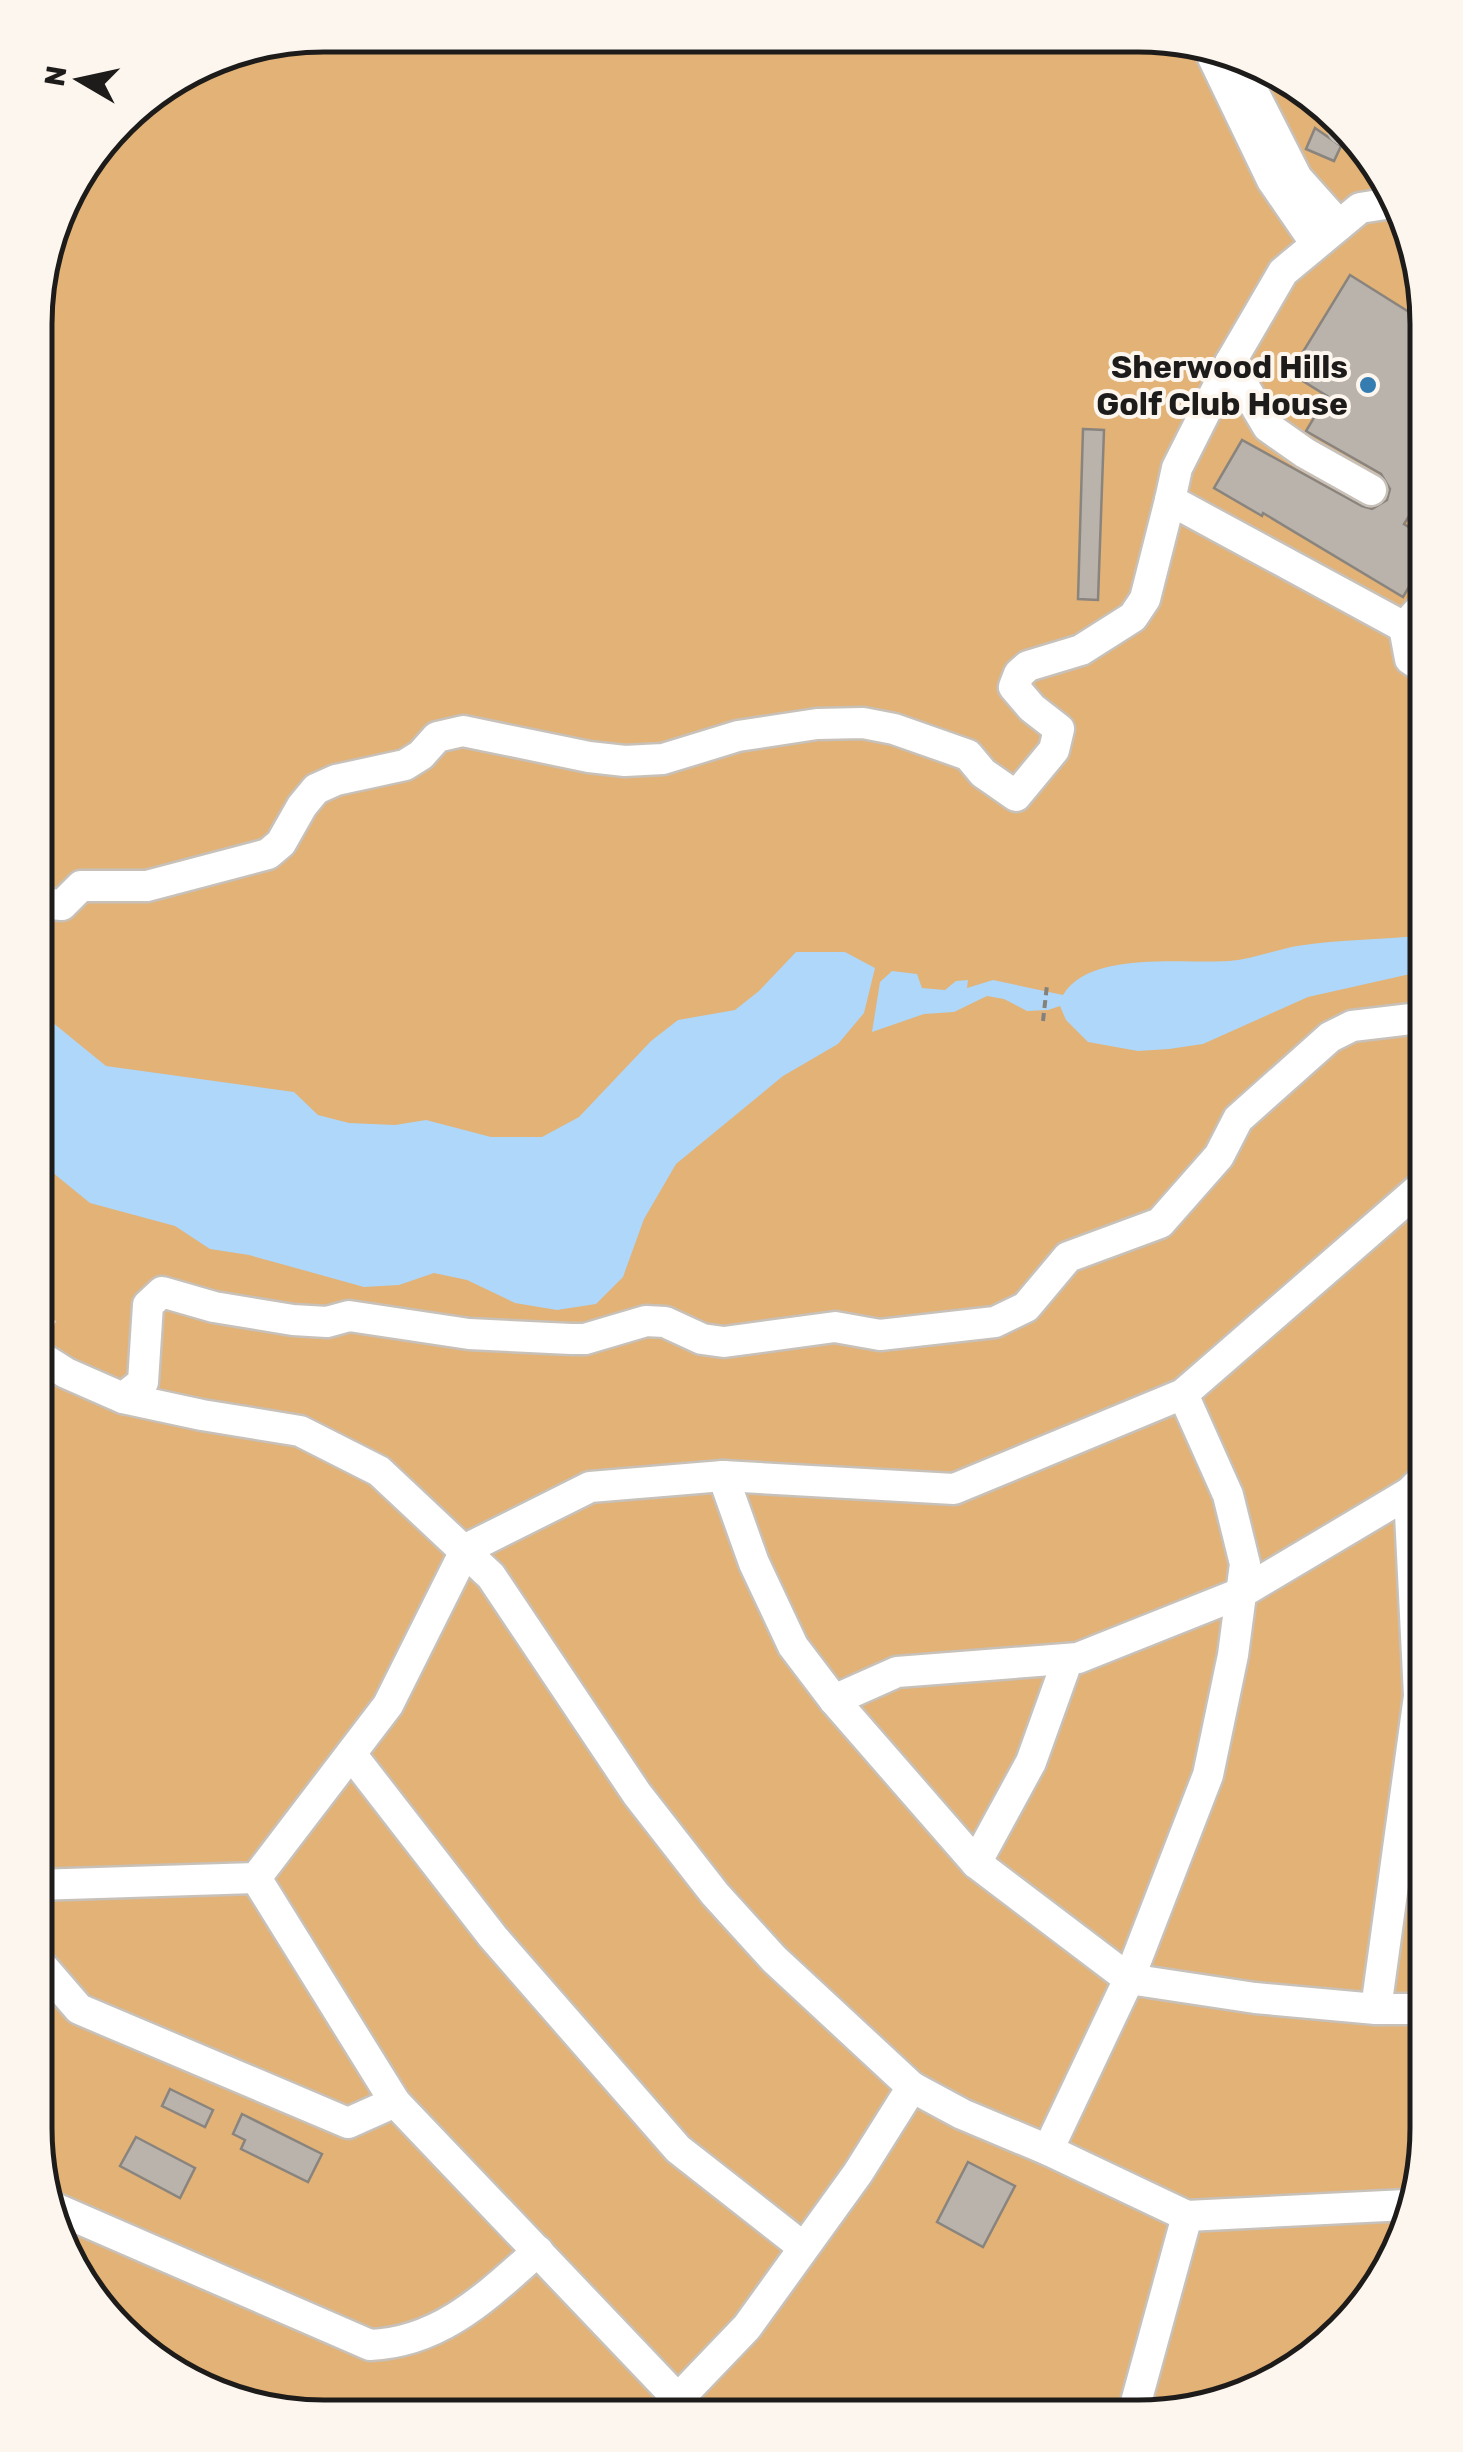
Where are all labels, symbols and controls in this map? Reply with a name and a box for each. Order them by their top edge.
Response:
north arrow [30,30,130,130]
text: N [38,64,74,89]
place label: Sherwood Hills Golf Club House [1096,348,1348,423]
marker: Sherwood Hills Golf Club House [1357,374,1379,396]

